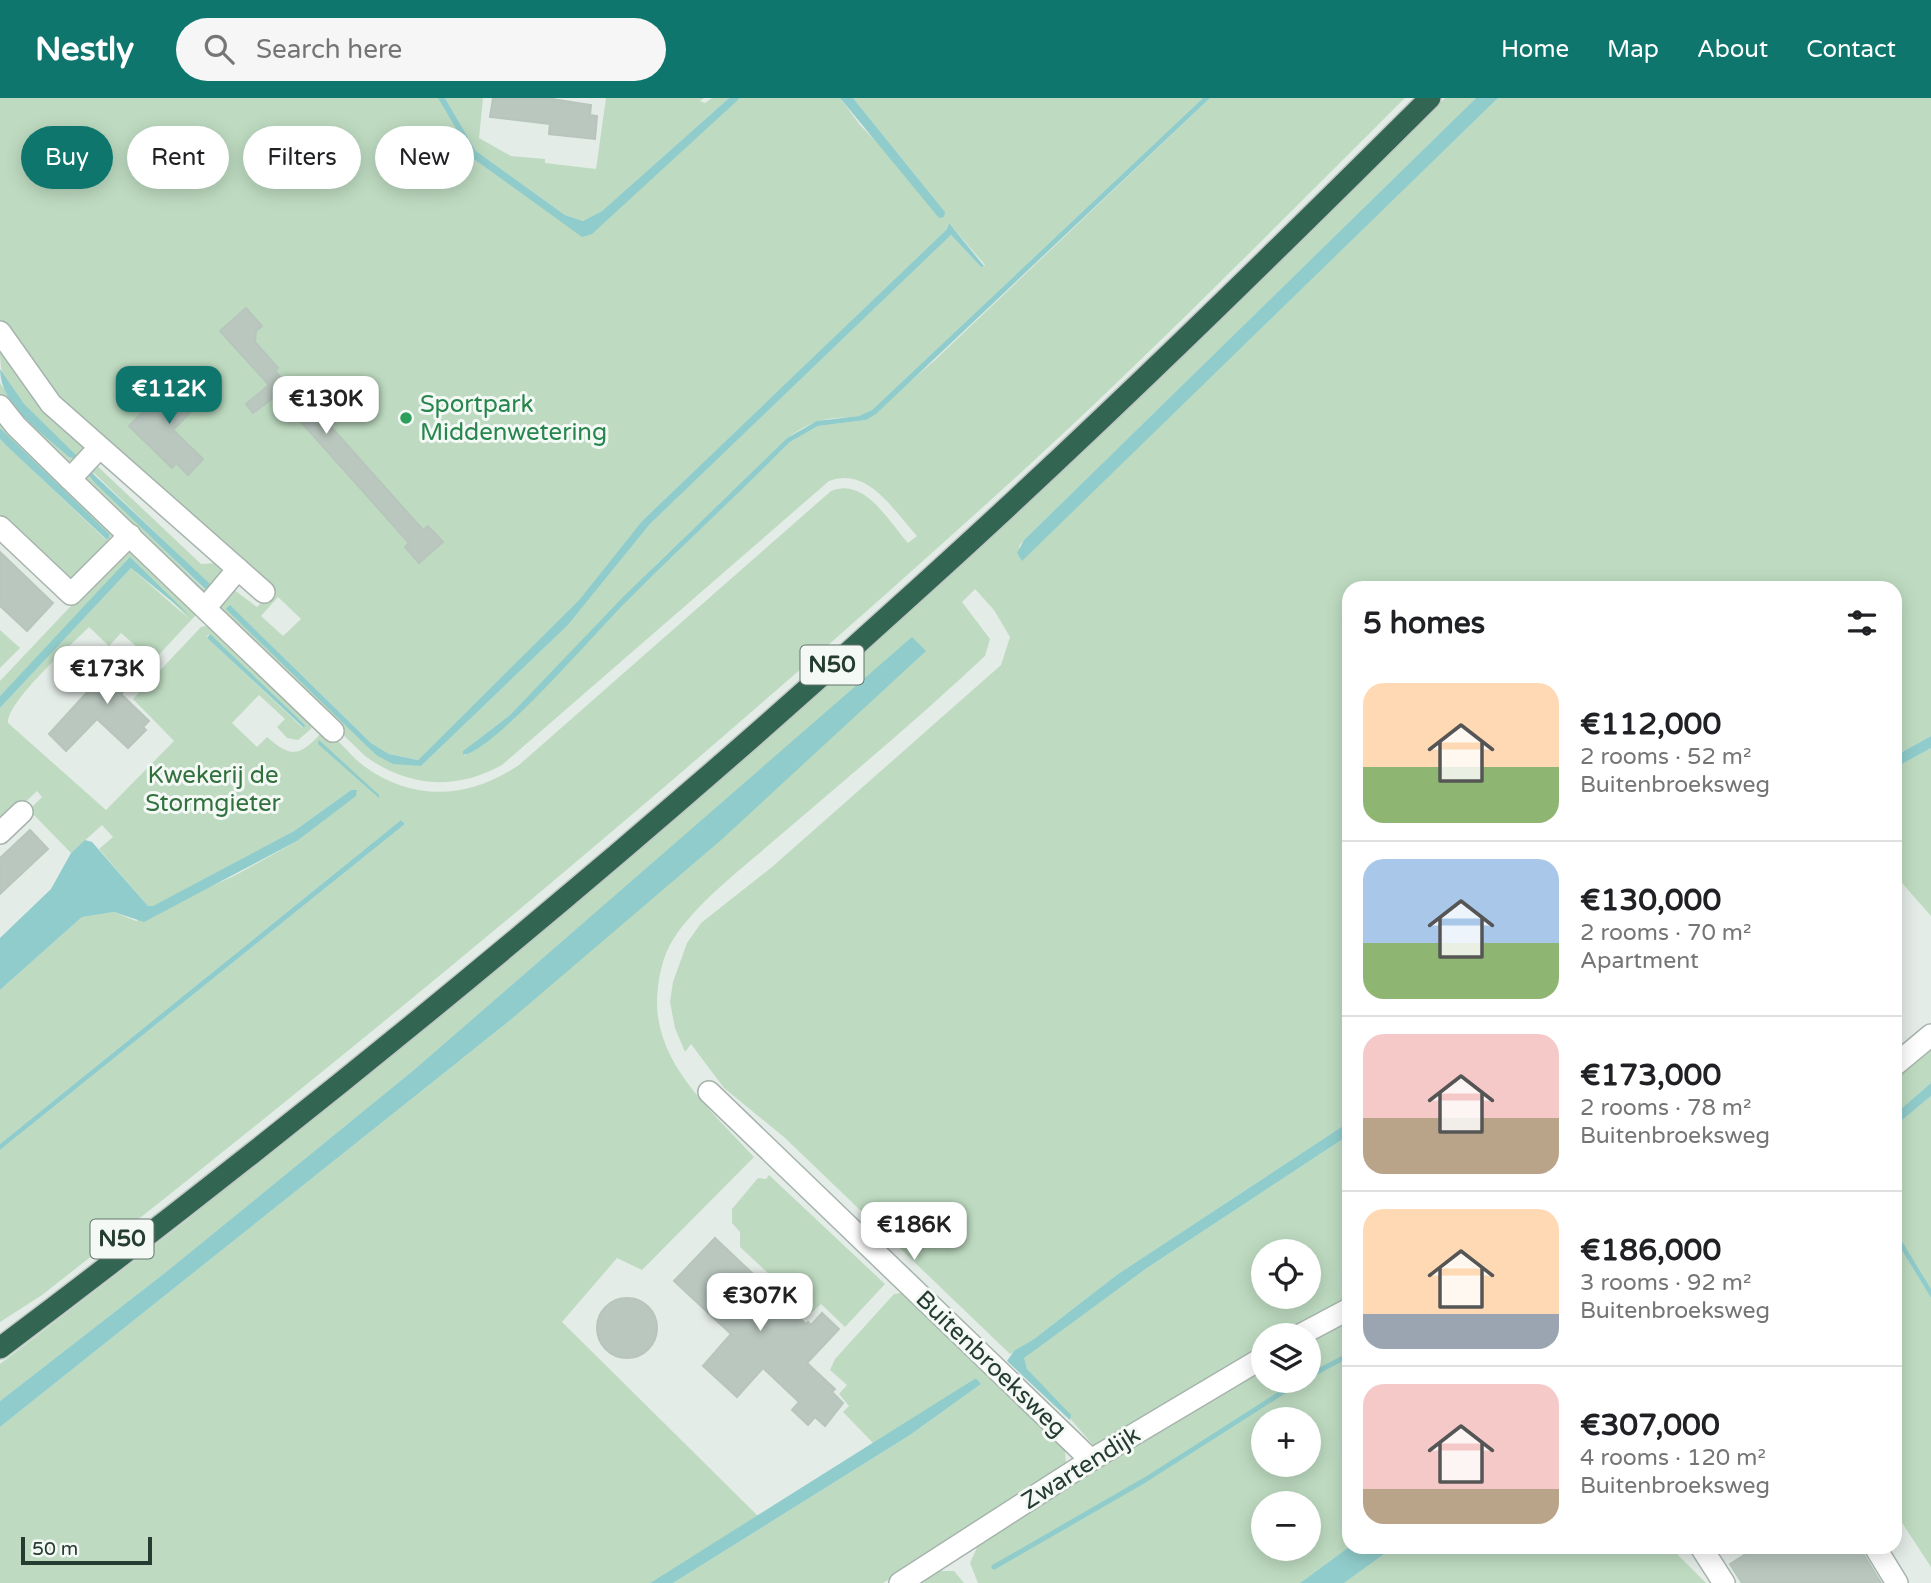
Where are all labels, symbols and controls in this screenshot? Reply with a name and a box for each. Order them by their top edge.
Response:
search box [176,18,666,81]
text: Nestly [35,30,134,69]
icon: search [200,30,238,68]
text: Search here [256,34,402,65]
text: Home [1501,35,1569,64]
text: Map [1607,35,1659,64]
text: About [1697,35,1768,64]
text: Contact [1806,35,1896,64]
chip: Buy [21,126,113,189]
chip: Rent [127,126,229,189]
chip: Filters [243,126,361,189]
chip: New [375,126,474,189]
pin: €112K [120,366,218,426]
text: €112K [132,375,206,403]
pin: €130K [277,376,375,436]
text: €130K [289,385,363,413]
place label: Sportpark Middenwetering [420,390,607,447]
marker: Sportpark Middenwetering [398,410,414,426]
icon: filters [1843,604,1881,642]
text: 5 homes [1363,605,1485,642]
pin: €173K [58,646,156,706]
road number: N50 [800,646,864,684]
text: €173K [70,655,144,683]
text: €112,000 [1580,706,1721,743]
icon: home [1419,711,1503,795]
text: 2 rooms · 52 m² [1580,743,1751,771]
park label: Kwekerij de Stormgieter [145,761,282,818]
text: Buitenbroeksweg [1580,771,1770,799]
text: €130,000 [1580,882,1721,919]
icon: home [1419,887,1503,971]
text: 2 rooms · 70 m² [1580,919,1751,947]
text: Apartment [1580,947,1699,975]
text: €173,000 [1580,1057,1721,1094]
icon: home [1419,1062,1503,1146]
text: 2 rooms · 78 m² [1580,1094,1751,1122]
text: Buitenbroeksweg [1580,1122,1770,1150]
pin: €186K [865,1202,963,1262]
text: €186K [877,1211,951,1239]
road number: N50 [90,1220,154,1258]
text: €186,000 [1580,1232,1721,1269]
icon: home [1419,1237,1503,1321]
map controls [1251,1239,1321,1561]
button: locate [1251,1239,1321,1309]
text: 3 rooms · 92 m² [1580,1269,1751,1297]
pin: €307K [711,1274,809,1333]
text: €307K [723,1282,797,1310]
street label: Buitenbroeksweg [910,1285,1072,1443]
text: Buitenbroeksweg [1580,1297,1770,1325]
button: layers [1251,1323,1321,1393]
button: + [1251,1407,1321,1477]
text: €307,000 [1580,1407,1720,1444]
icon: home [1419,1412,1503,1496]
street label: Zwartendijk [1016,1420,1146,1516]
text: 4 rooms · 120 m² [1580,1444,1766,1472]
text: Buitenbroeksweg [1580,1472,1770,1500]
button: − [1251,1491,1321,1561]
scale bar [21,1534,152,1566]
text: 50 m [32,1538,78,1560]

